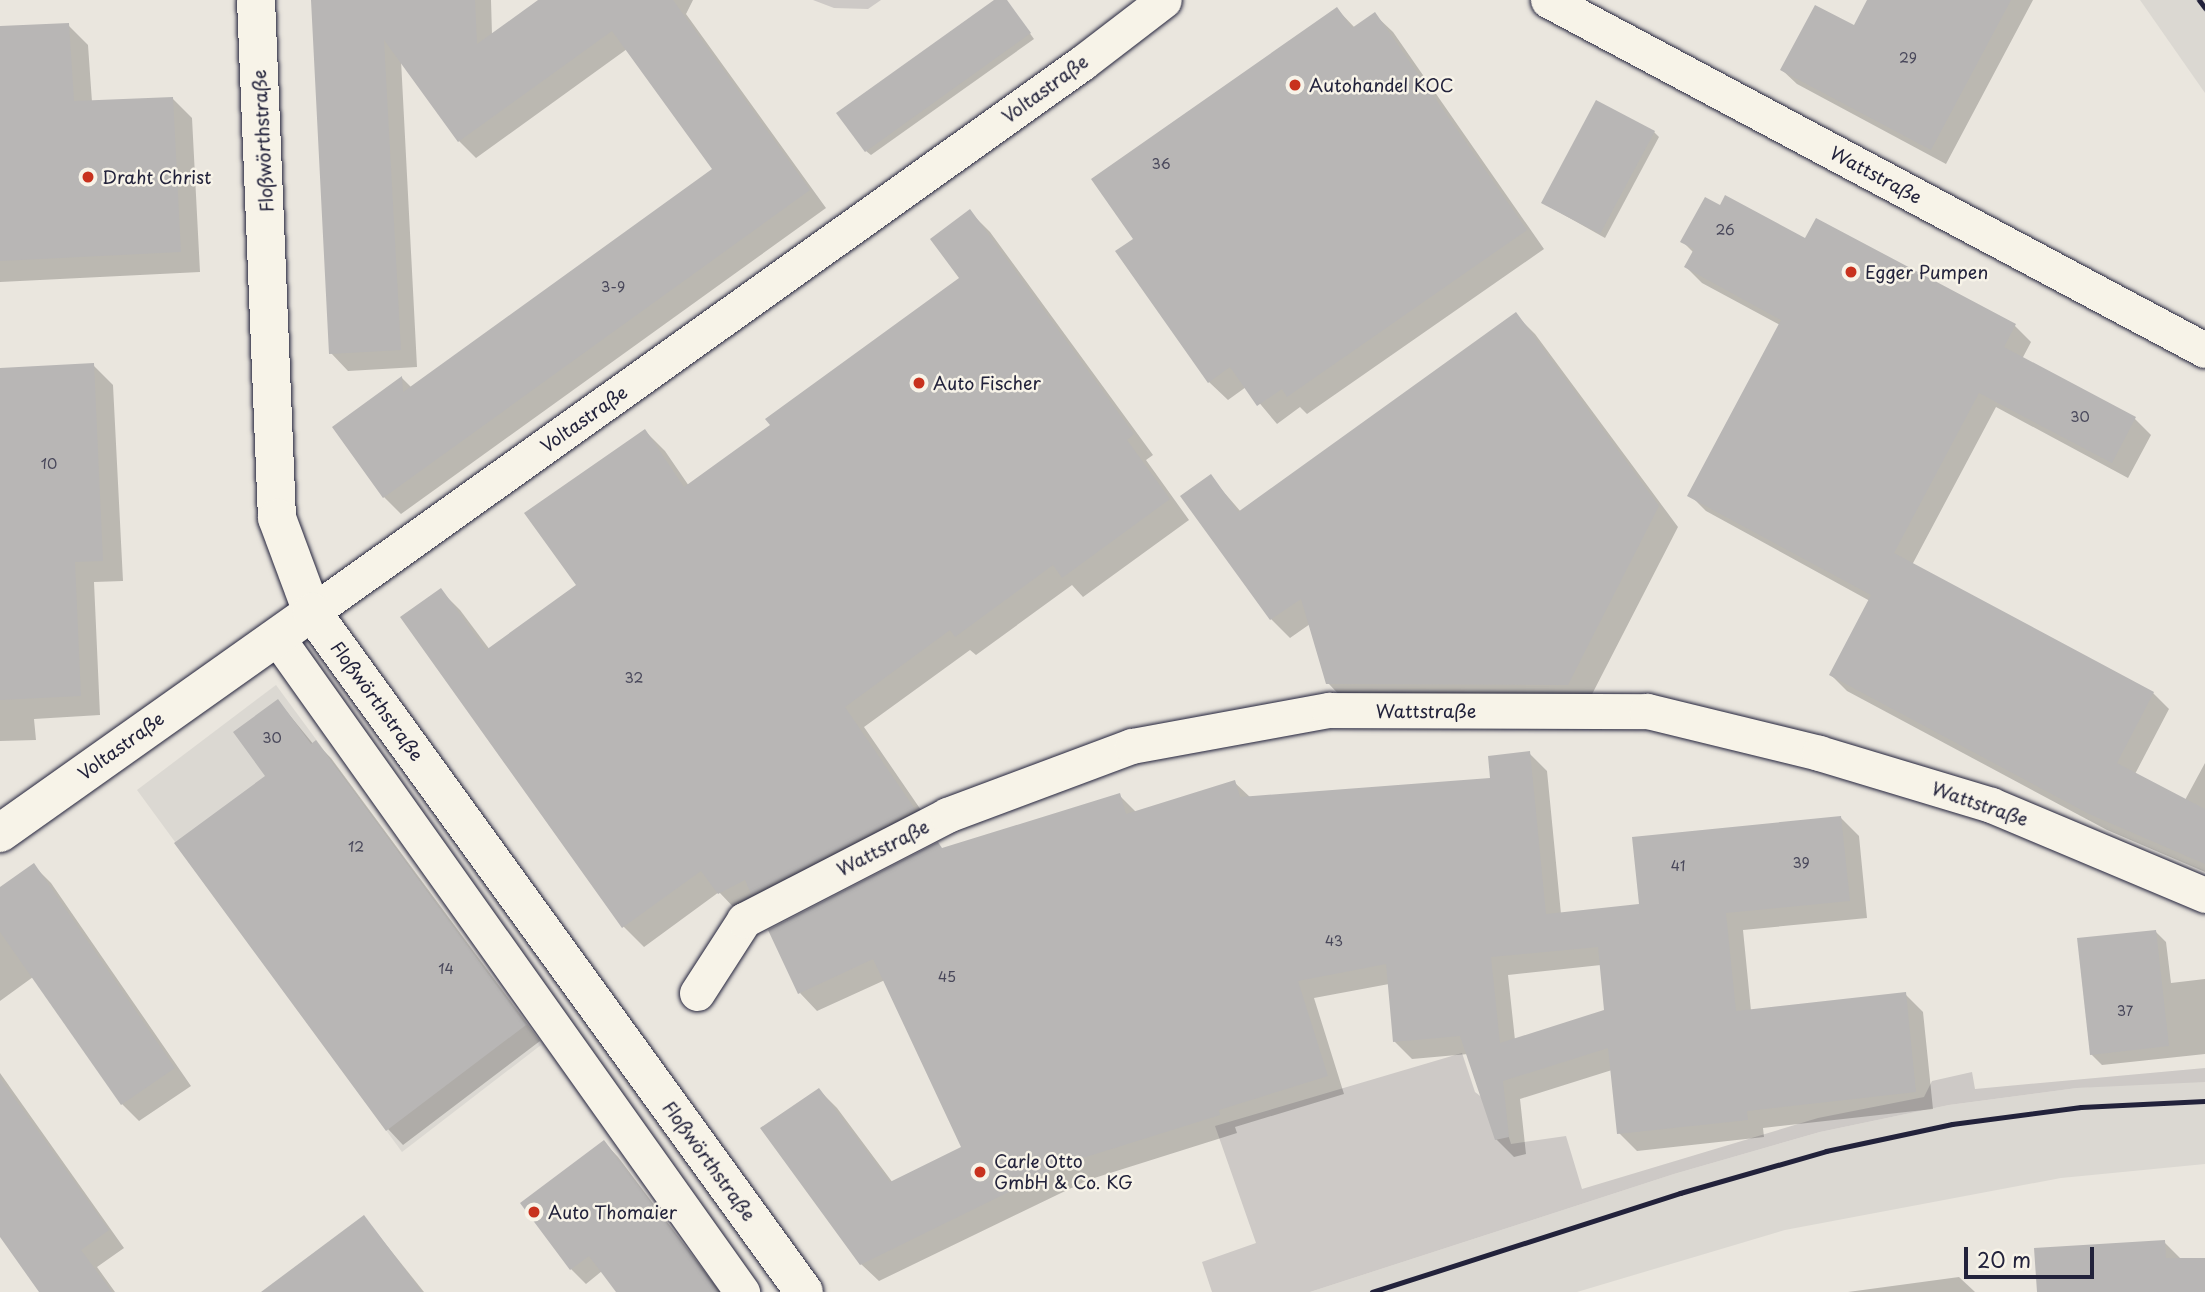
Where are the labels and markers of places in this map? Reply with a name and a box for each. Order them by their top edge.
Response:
place label: Autohandel KOC [1309,74,1455,96]
marker: Autohandel KOC [1287,77,1303,93]
place label: Draht Christ [102,166,212,188]
marker: Draht Christ [80,169,96,185]
place label: Egger Pumpen [1865,261,1989,283]
marker: Egger Pumpen [1843,264,1859,280]
place label: Auto Fischer [933,372,1042,394]
marker: Auto Fischer [911,375,927,391]
place label: Carle Otto GmbH & Co. KG [994,1151,1134,1194]
marker: Carle Otto GmbH & Co. KG [972,1164,988,1180]
place label: Auto Thomaier [548,1201,679,1223]
marker: Auto Thomaier [526,1204,542,1220]

